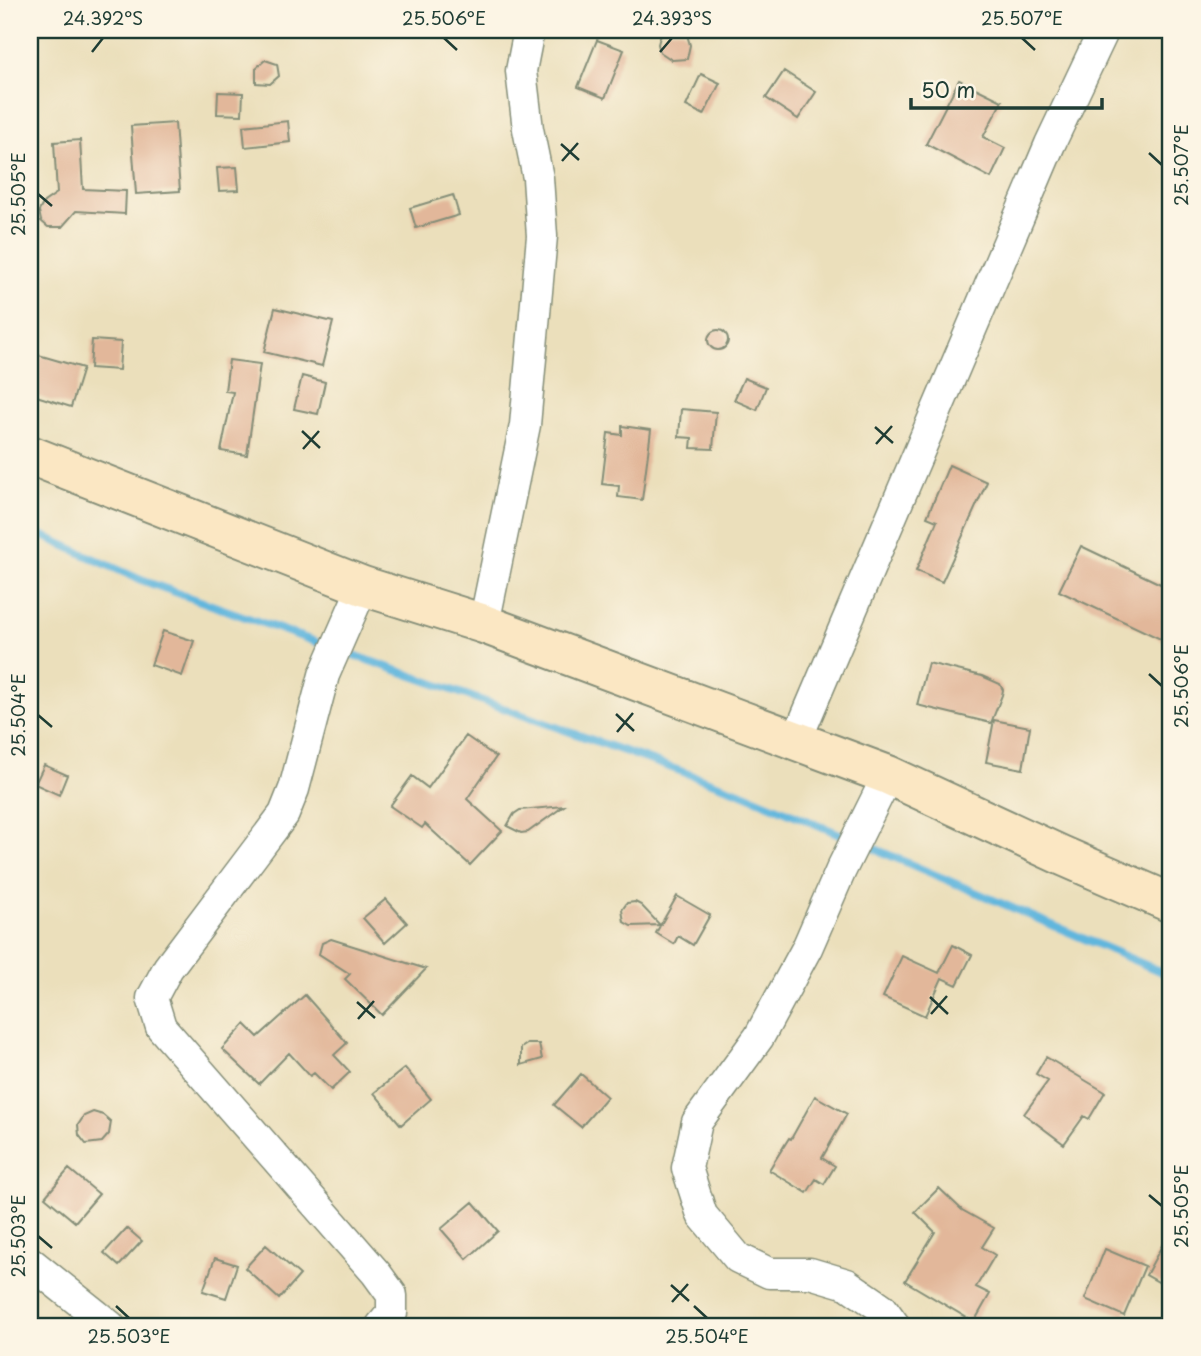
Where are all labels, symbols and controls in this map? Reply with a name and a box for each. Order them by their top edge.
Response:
text: 24.392°S [63,4,143,31]
text: 25.506°E [402,4,486,31]
text: 24.393°S [632,4,712,31]
text: 25.507°E [981,4,1063,31]
scale bar [911,66,1101,110]
text: 50 m [921,73,975,105]
text: 25.507°E [1167,124,1194,206]
text: 25.505°E [4,152,31,236]
text: 25.506°E [1167,644,1194,728]
text: 25.504°E [4,673,31,757]
text: 25.505°E [1167,1164,1194,1248]
text: 25.503°E [4,1194,31,1278]
text: 25.503°E [87,1322,171,1349]
text: 25.504°E [665,1322,749,1349]

